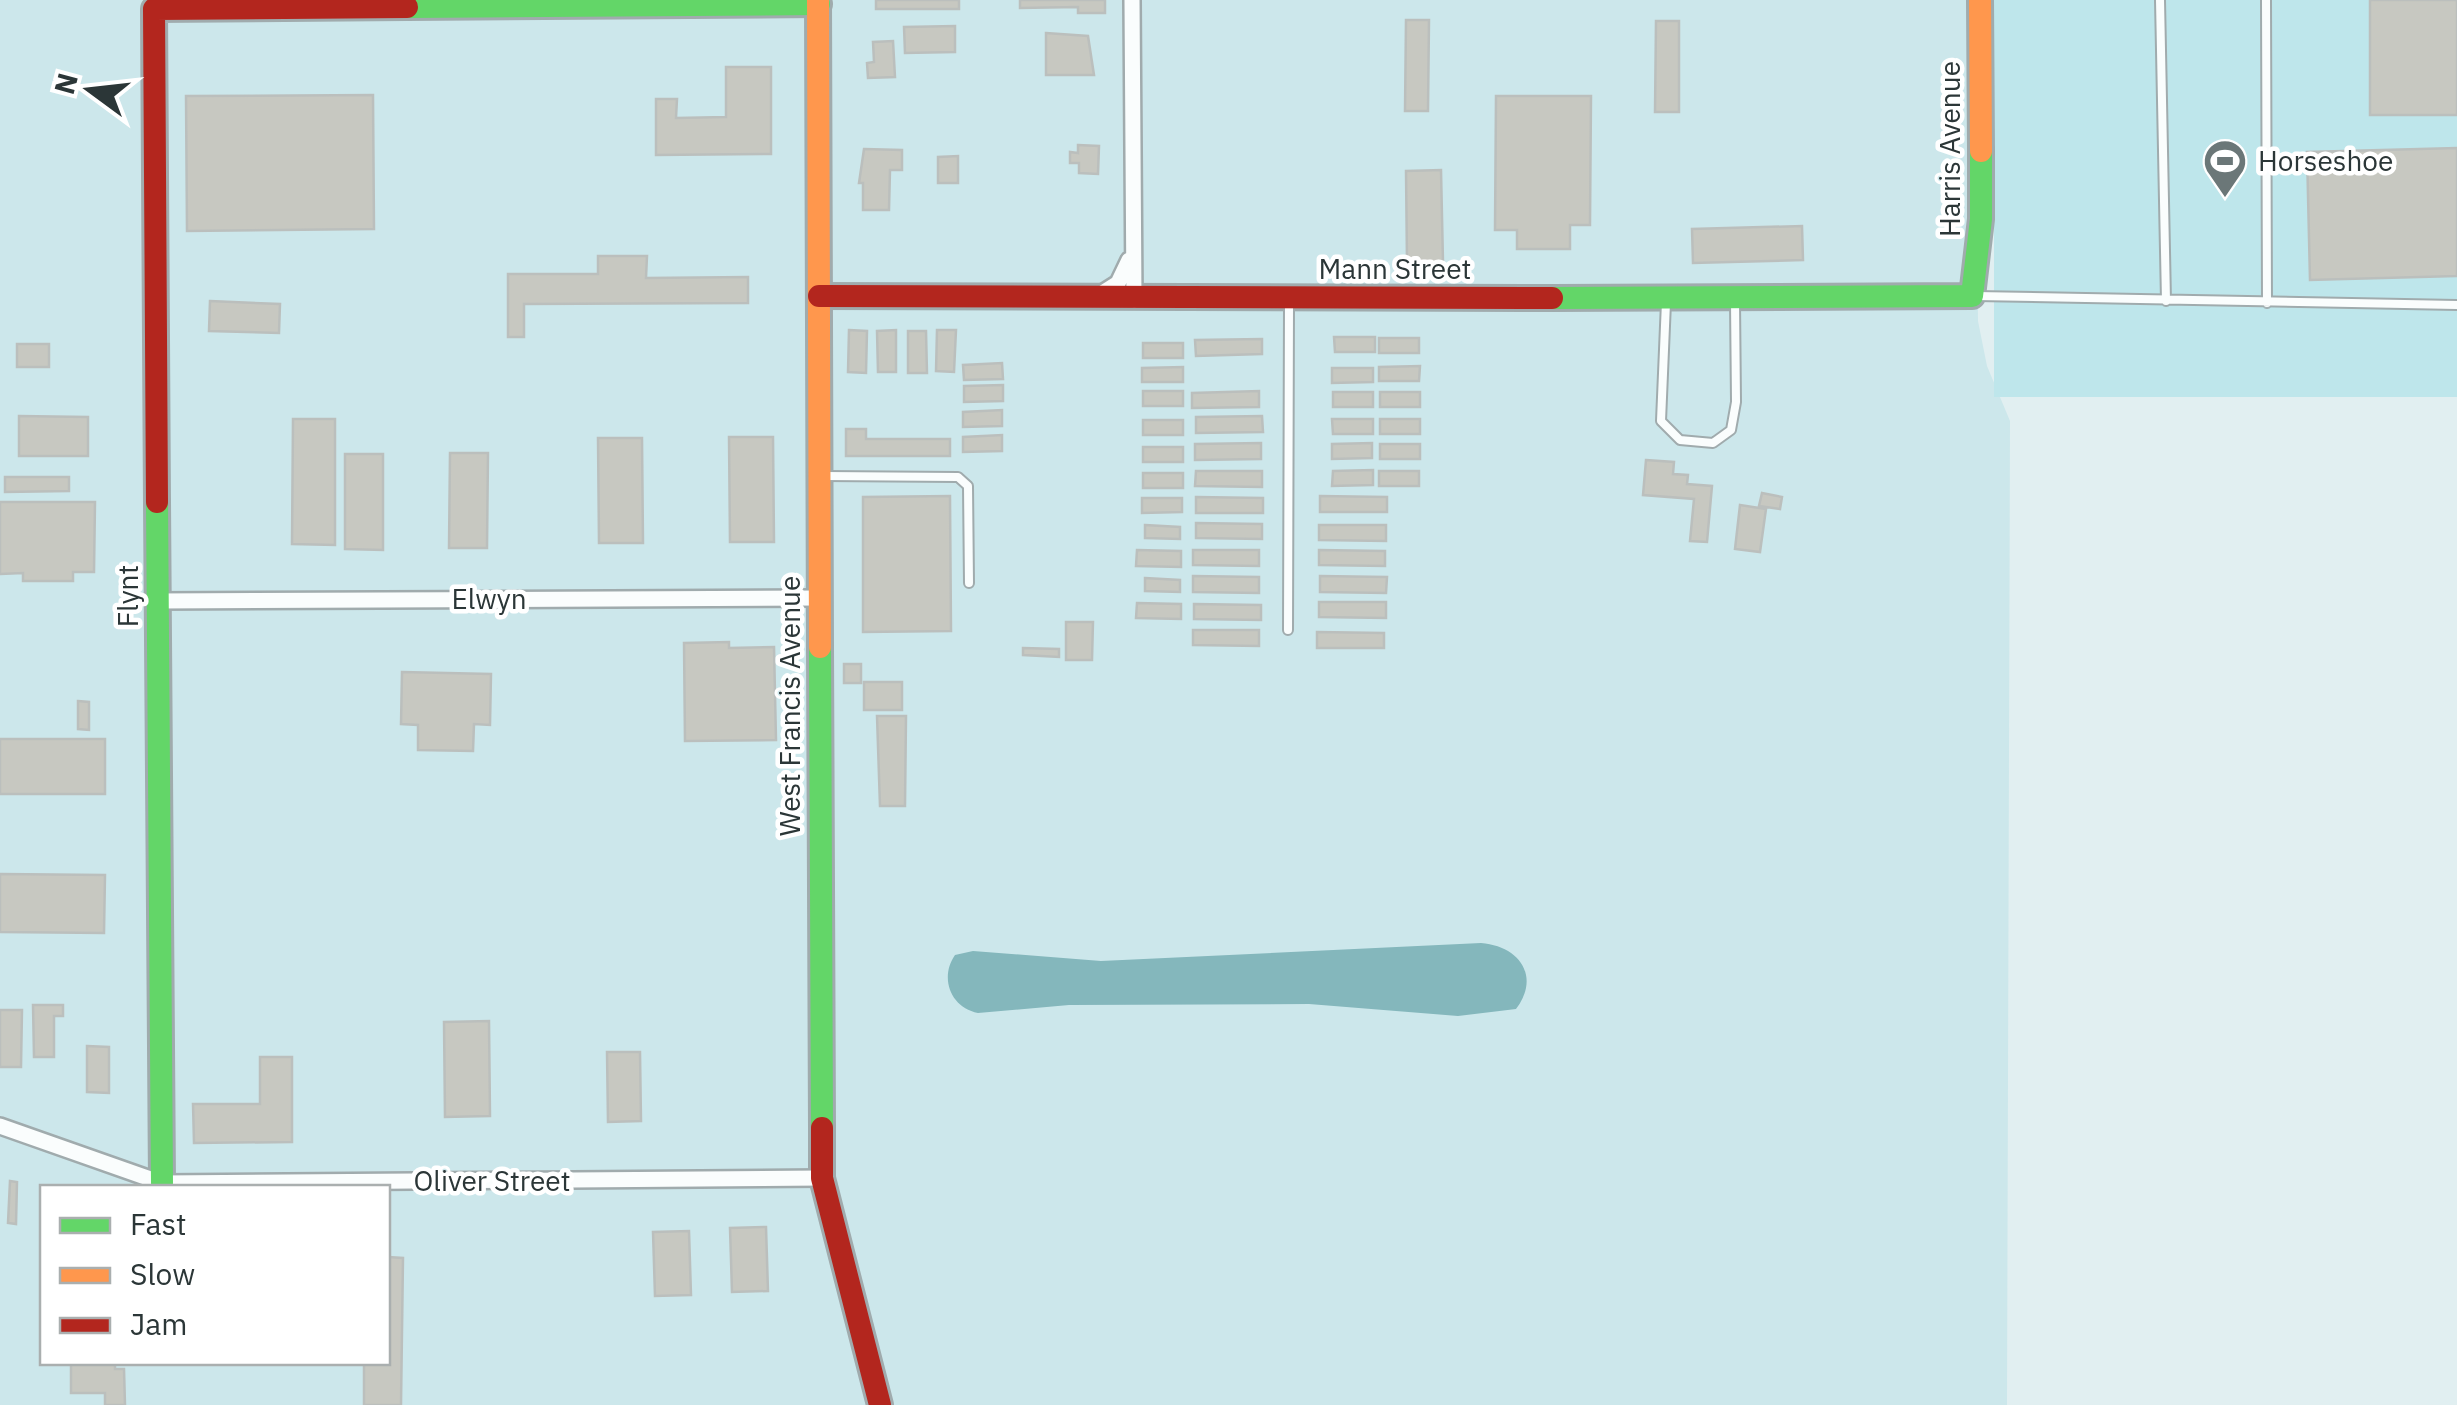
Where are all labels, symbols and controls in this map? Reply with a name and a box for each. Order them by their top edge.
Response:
north arrow [40,40,140,140]
street label: Harris Avenue [1931,61,1968,237]
text: N [45,69,86,98]
sports icon: Horseshoe [2202,138,2248,199]
place label: Horseshoe [2258,142,2393,179]
street label: Mann Street [1319,250,1471,287]
street label: Flynt [109,565,146,627]
street label: West Francis Avenue [771,576,808,836]
street label: Elwyn [451,580,527,617]
street label: Oliver Street [413,1162,571,1199]
legend [40,1185,390,1365]
text: Fast [130,1204,187,1243]
text: Slow [130,1254,195,1293]
text: Jam [130,1304,188,1343]

